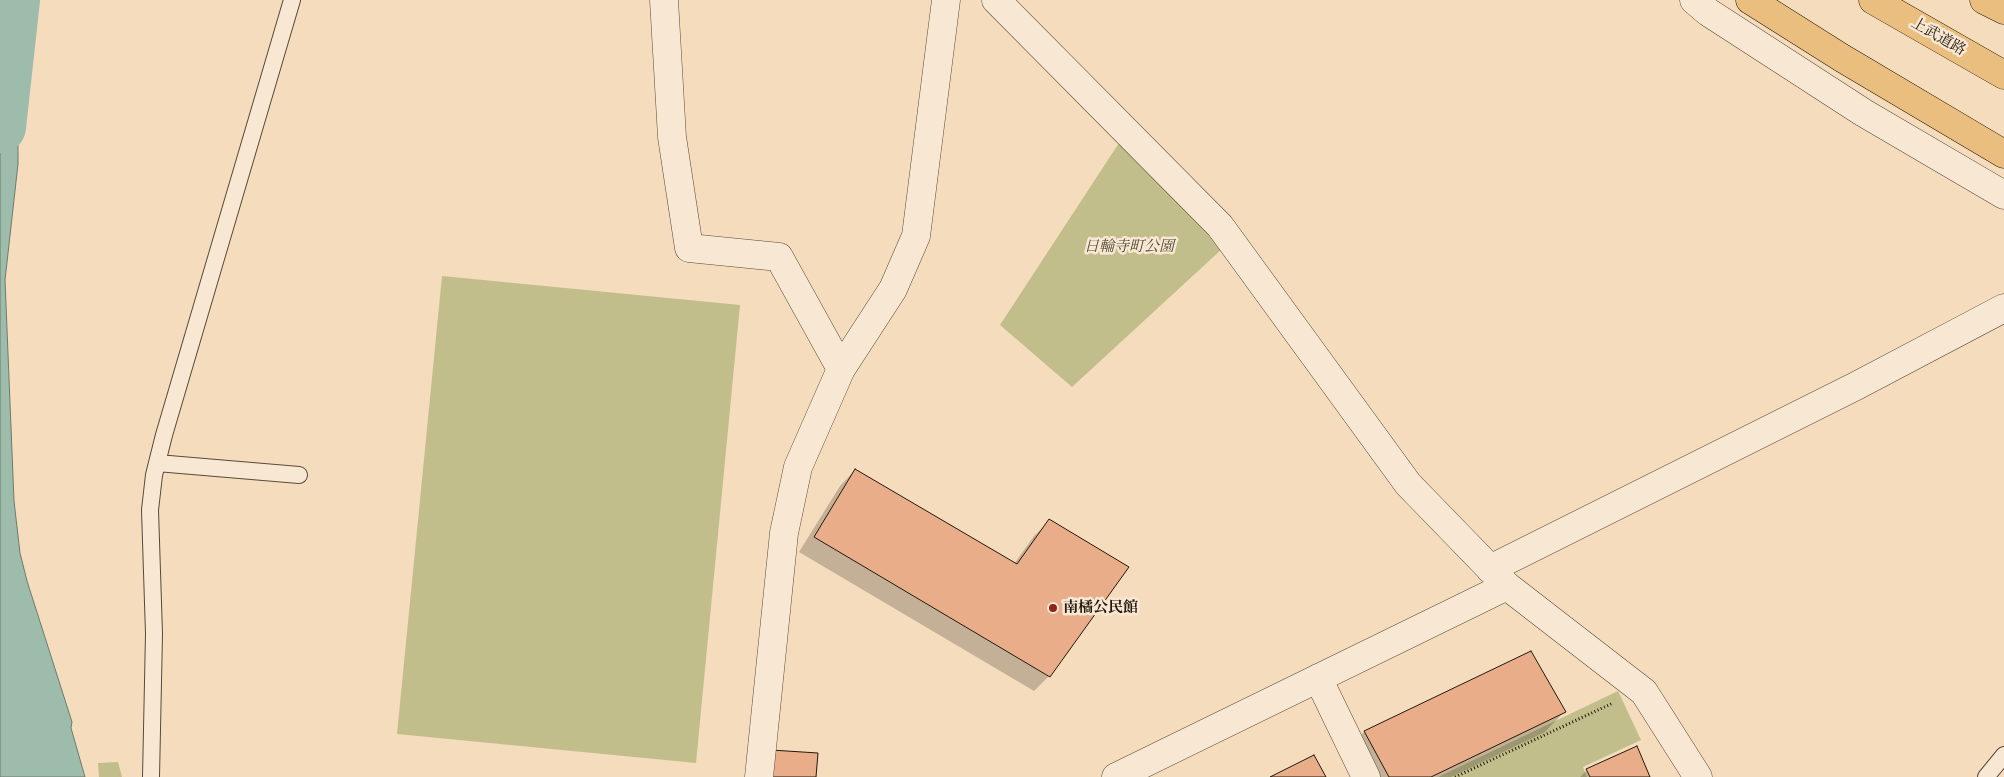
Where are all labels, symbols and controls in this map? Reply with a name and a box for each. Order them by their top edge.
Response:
street label: 上武道路 [1908,14,1968,60]
park label: 日輪寺町公園 [1084,238,1174,256]
place label: 南橘公民館 [1063,599,1138,617]
marker: 南橘公民館 [1047,602,1059,614]

